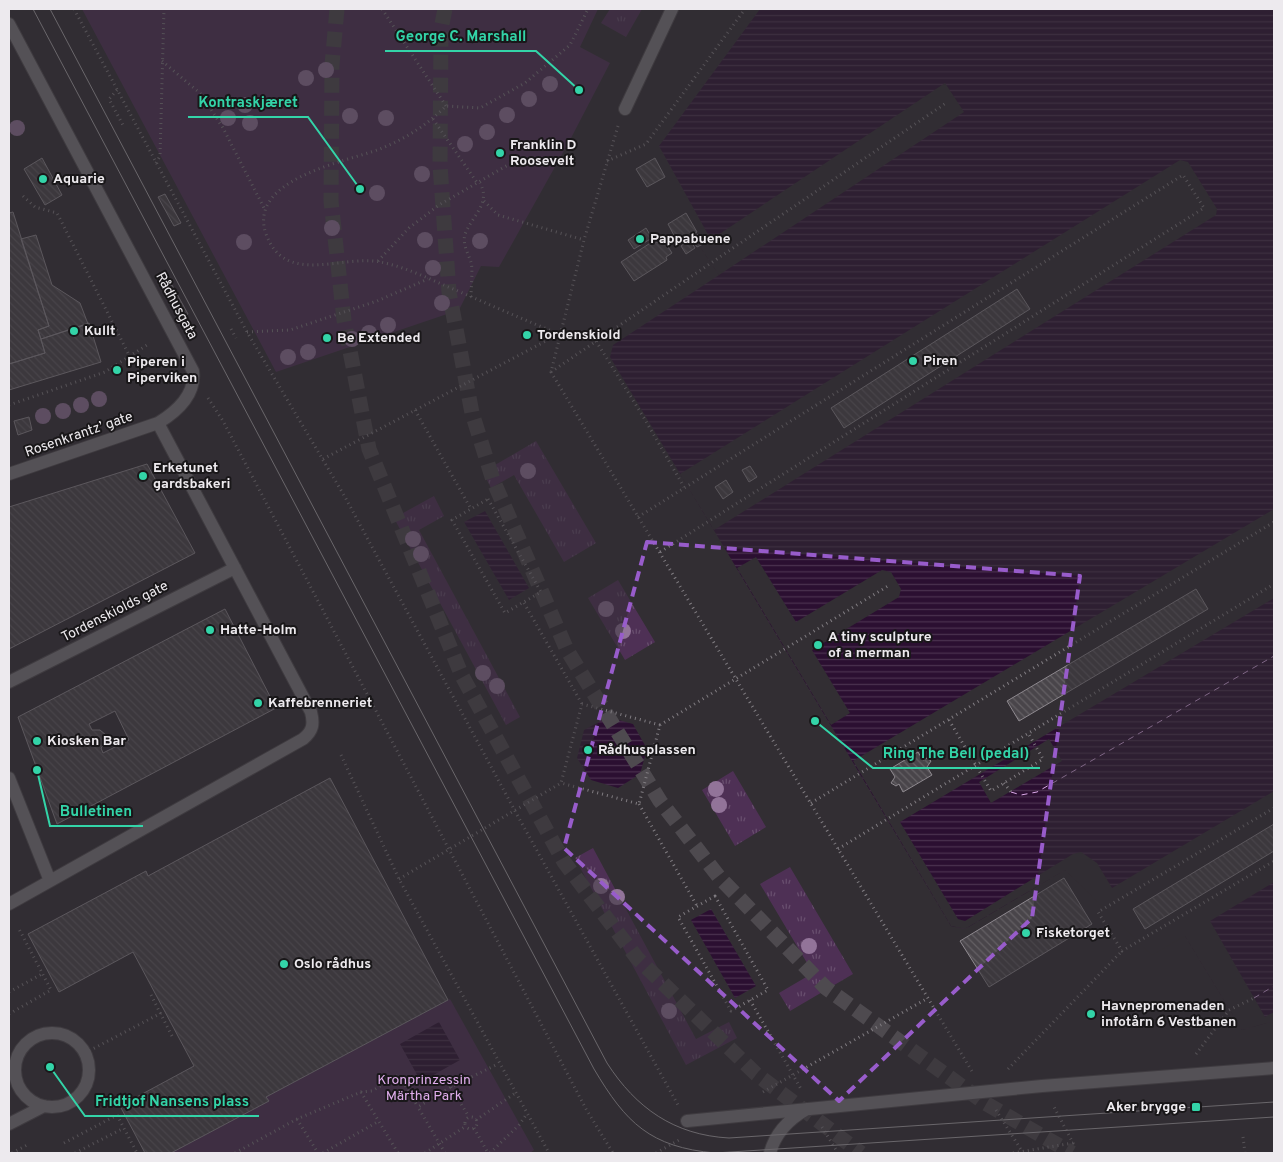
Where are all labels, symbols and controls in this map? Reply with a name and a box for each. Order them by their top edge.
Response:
callout: George C. Marshall [385,21,536,51]
text: George C. Marshall [396,28,526,47]
callout: Kontraskjæret [188,87,308,117]
text: Kontraskjæret [198,94,298,113]
place label: Franklin D Roosevelt [510,137,576,170]
marker: Franklin D Roosevelt [494,147,506,159]
place label: Aquarie [53,171,105,188]
marker: Aquarie [37,173,49,185]
place label: Pappabuene [650,231,731,248]
marker: Pappabuene [634,233,646,245]
street label: Rådhusgata [151,270,201,342]
place label: Kullt [84,323,116,340]
marker: Kullt [68,325,80,337]
place label: Tordenskiold [537,327,620,344]
marker: Tordenskiold [521,329,533,341]
place label: Be Extended [337,330,421,347]
marker: Be Extended [321,332,333,344]
place label: Piren [923,353,958,370]
place label: Piperen i Piperviken [127,354,197,387]
marker: Piren [907,355,919,367]
marker: Piperen i Piperviken [111,364,123,376]
street label: Rosenkrantz’ gate [23,409,135,461]
place label: Erketunet gardsbakeri [153,460,230,493]
marker: Erketunet gardsbakeri [137,470,149,482]
street label: Tordenskiolds gate [59,578,171,646]
place label: Hatte-Holm [220,622,297,639]
marker: Hatte-Holm [204,624,216,636]
place label: A tiny sculpture of a merman [828,629,932,662]
marker: A tiny sculpture of a merman [812,639,824,651]
place label: Kaffebrenneriet [268,695,372,712]
marker: Kaffebrenneriet [252,697,264,709]
place label: Kiosken Bar [47,733,126,750]
marker: Kiosken Bar [31,735,43,747]
callout: Ring The Bell (pedal) [873,738,1040,768]
place label: Rådhusplassen [598,742,696,759]
marker: Rådhusplassen [582,744,594,756]
text: Ring The Bell (pedal) [883,745,1029,764]
callout: Bulletinen [50,796,143,826]
text: Bulletinen [60,803,132,822]
place label: Fisketorget [1036,925,1110,942]
marker: Fisketorget [1020,927,1032,939]
place label: Oslo rådhus [294,956,371,973]
marker: Oslo rådhus [278,958,290,970]
place label: Havnepromenaden infotårn 6 Vestbanen [1101,998,1236,1031]
marker: Havnepromenaden infotårn 6 Vestbanen [1085,1008,1097,1020]
park label: Kronprinzessin Märtha Park [377,1072,471,1105]
callout: Fridtjof Nansens plass [85,1086,259,1116]
text: Fridtjof Nansens plass [95,1093,249,1112]
place label: Aker brygge [1106,1099,1186,1116]
marker: Aker brygge [1190,1101,1202,1113]

